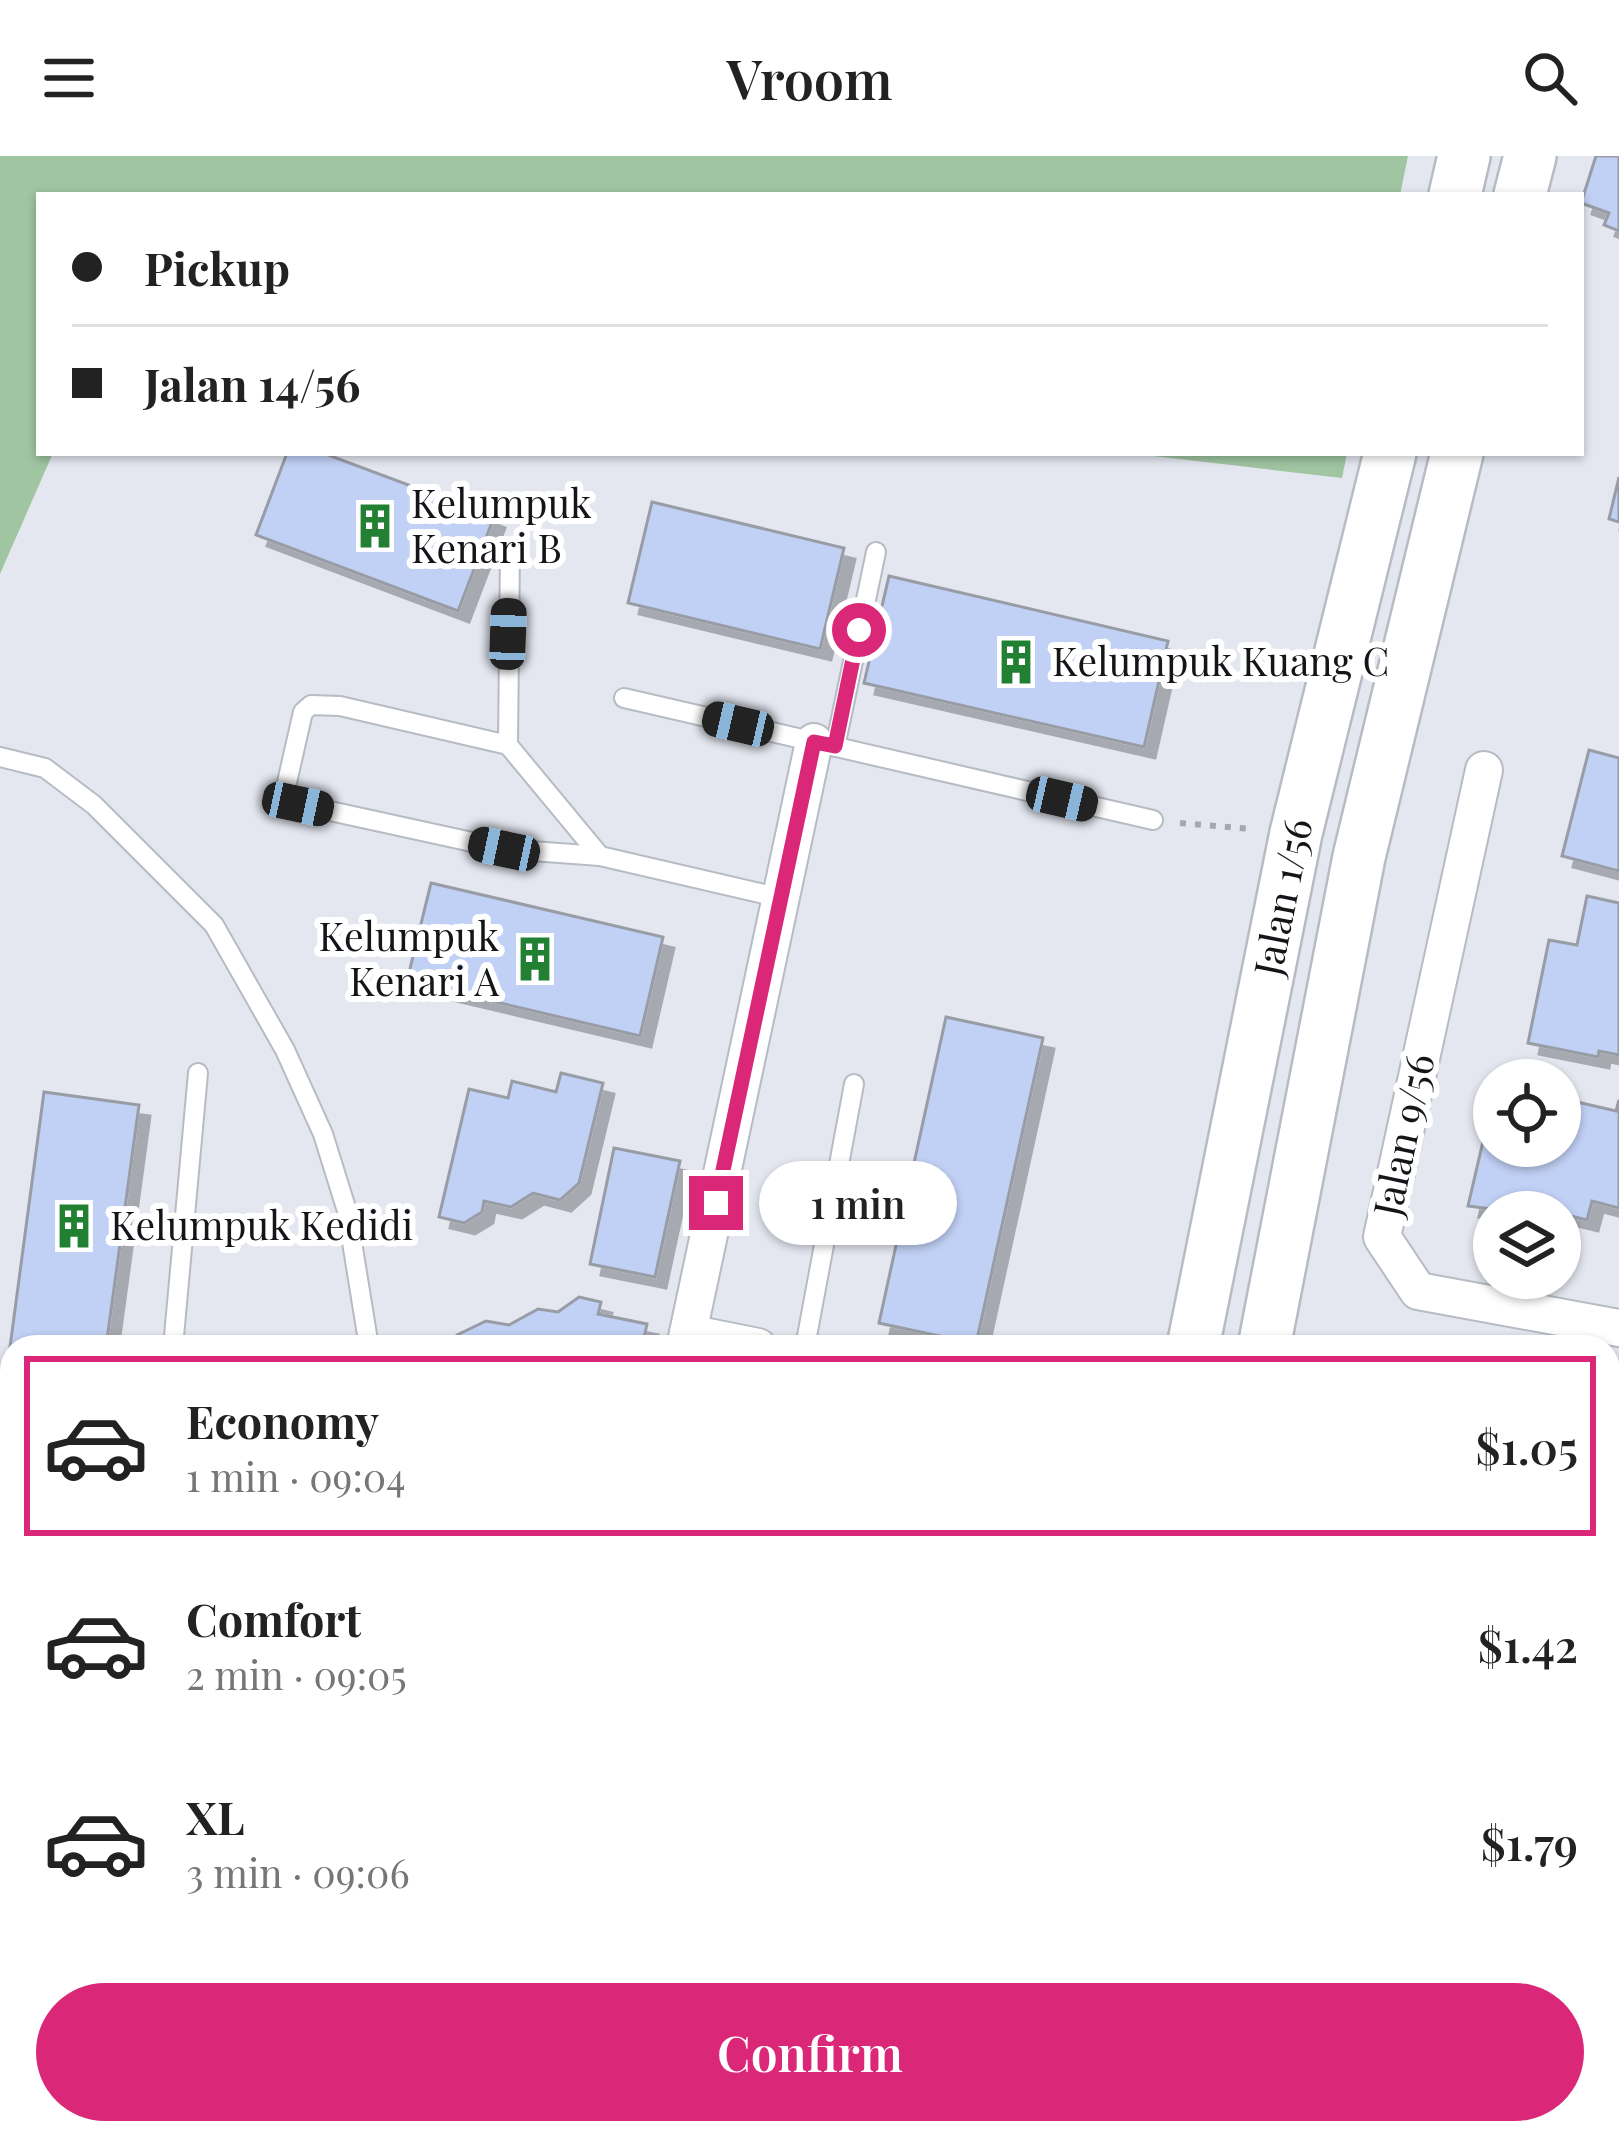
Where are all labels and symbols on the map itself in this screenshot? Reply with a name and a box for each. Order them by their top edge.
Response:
place label: Kelumpuk Kenari B [411,476,592,573]
building icon: Kelumpuk Kenari B [350,501,400,551]
car [489,597,527,671]
route start [832,603,886,657]
place label: Kelumpuk Kuang C [1052,634,1389,686]
building icon: Kelumpuk Kuang C [991,637,1041,687]
car [699,698,777,750]
car [1023,773,1101,825]
car [259,779,337,829]
street label: Jalan 1/56 [1240,812,1323,981]
car [465,824,543,874]
place label: Kelumpuk Kenari A [319,909,500,1006]
building icon: Kelumpuk Kenari A [510,934,560,984]
street label: Jalan 9/56 [1359,1049,1445,1222]
callout: 1 min [758,1161,956,1245]
route end [689,1176,743,1230]
place label: Kelumpuk Kedidi [110,1198,413,1250]
building icon: Kelumpuk Kedidi [49,1201,99,1251]

